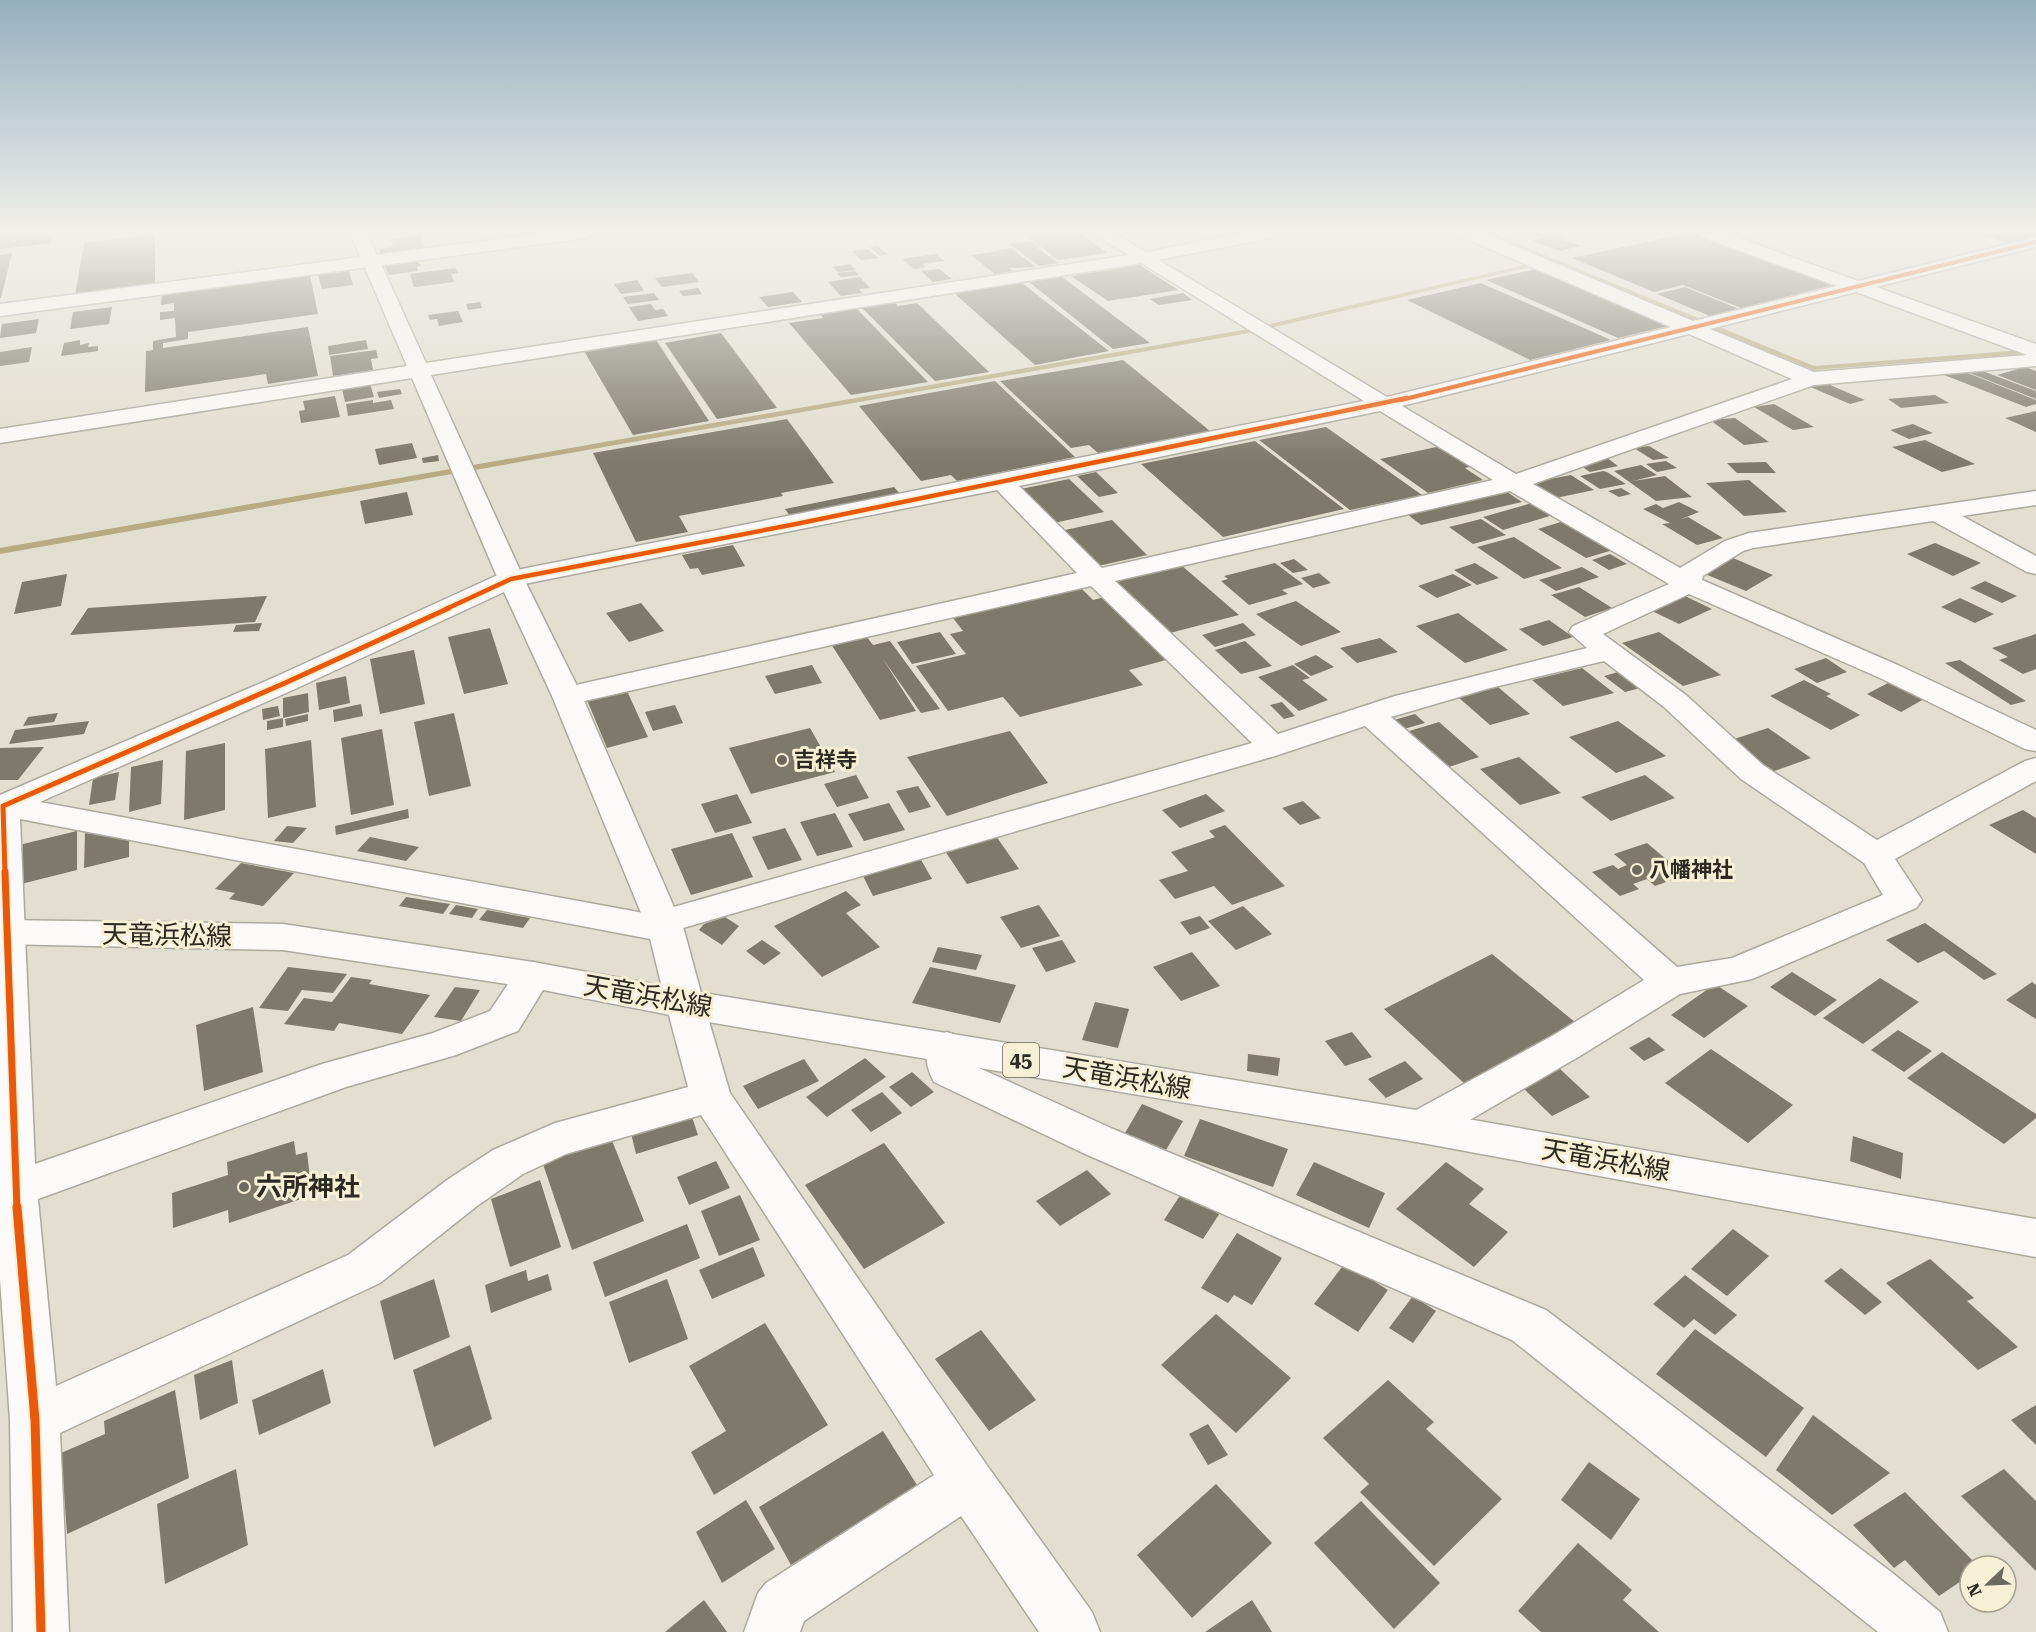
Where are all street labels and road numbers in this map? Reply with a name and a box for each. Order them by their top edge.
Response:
street label: 天竜浜松線 [102,919,232,951]
street label: 天竜浜松線 [581,970,715,1022]
road number: 45 [1003,1043,1039,1077]
street label: 天竜浜松線 [1060,1052,1194,1104]
street label: 天竜浜松線 [1539,1134,1673,1186]

